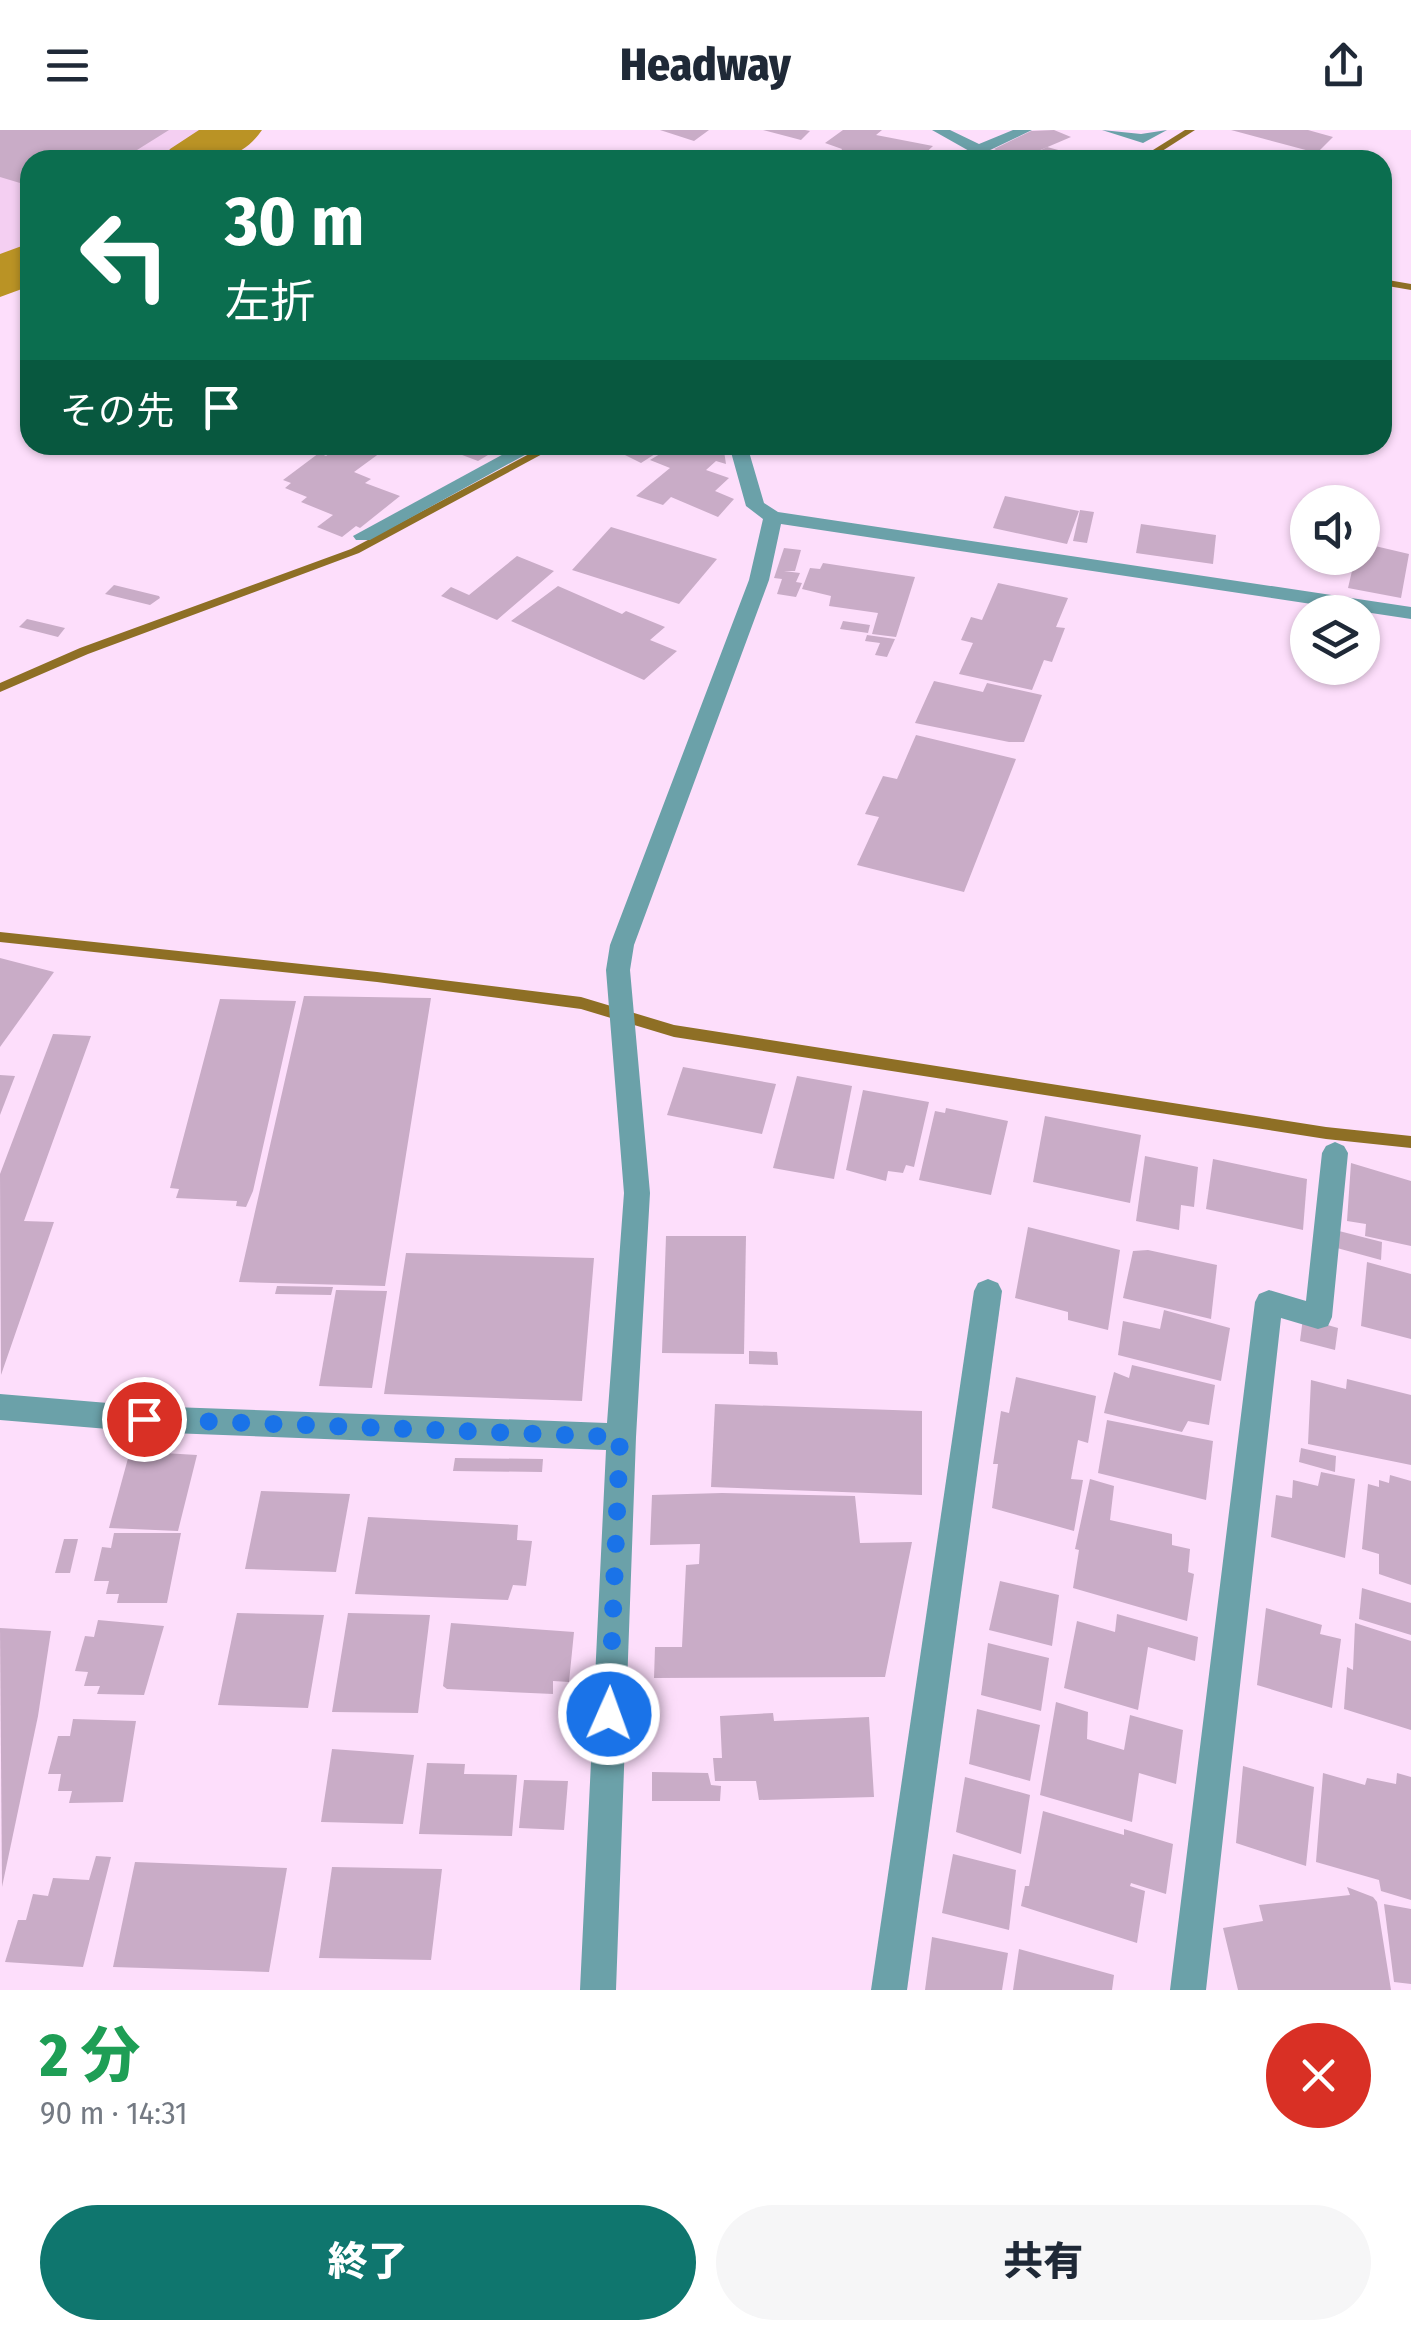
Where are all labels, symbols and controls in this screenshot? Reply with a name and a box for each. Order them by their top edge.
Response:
icon: menu [40,38,95,93]
text: Headway [620,38,791,92]
icon: share [1316,38,1371,93]
text: 30 m [225,180,364,264]
icon: left [60,190,190,320]
text: 左折 [225,275,315,329]
icon: arrive [194,380,249,435]
text: その先 [60,388,174,434]
map controls [1290,485,1380,685]
button: sound [1290,485,1380,575]
button: layers [1290,595,1380,685]
pin [102,1377,187,1462]
icon: arrive [117,1392,172,1447]
position arrow [557,1662,661,1766]
text: 2 分 [40,2020,140,2092]
button: close [1266,2023,1371,2128]
text: 90 m · 14:31 [40,2094,187,2132]
button: 終了 [40,2205,696,2320]
button: 共有 [716,2205,1371,2320]

